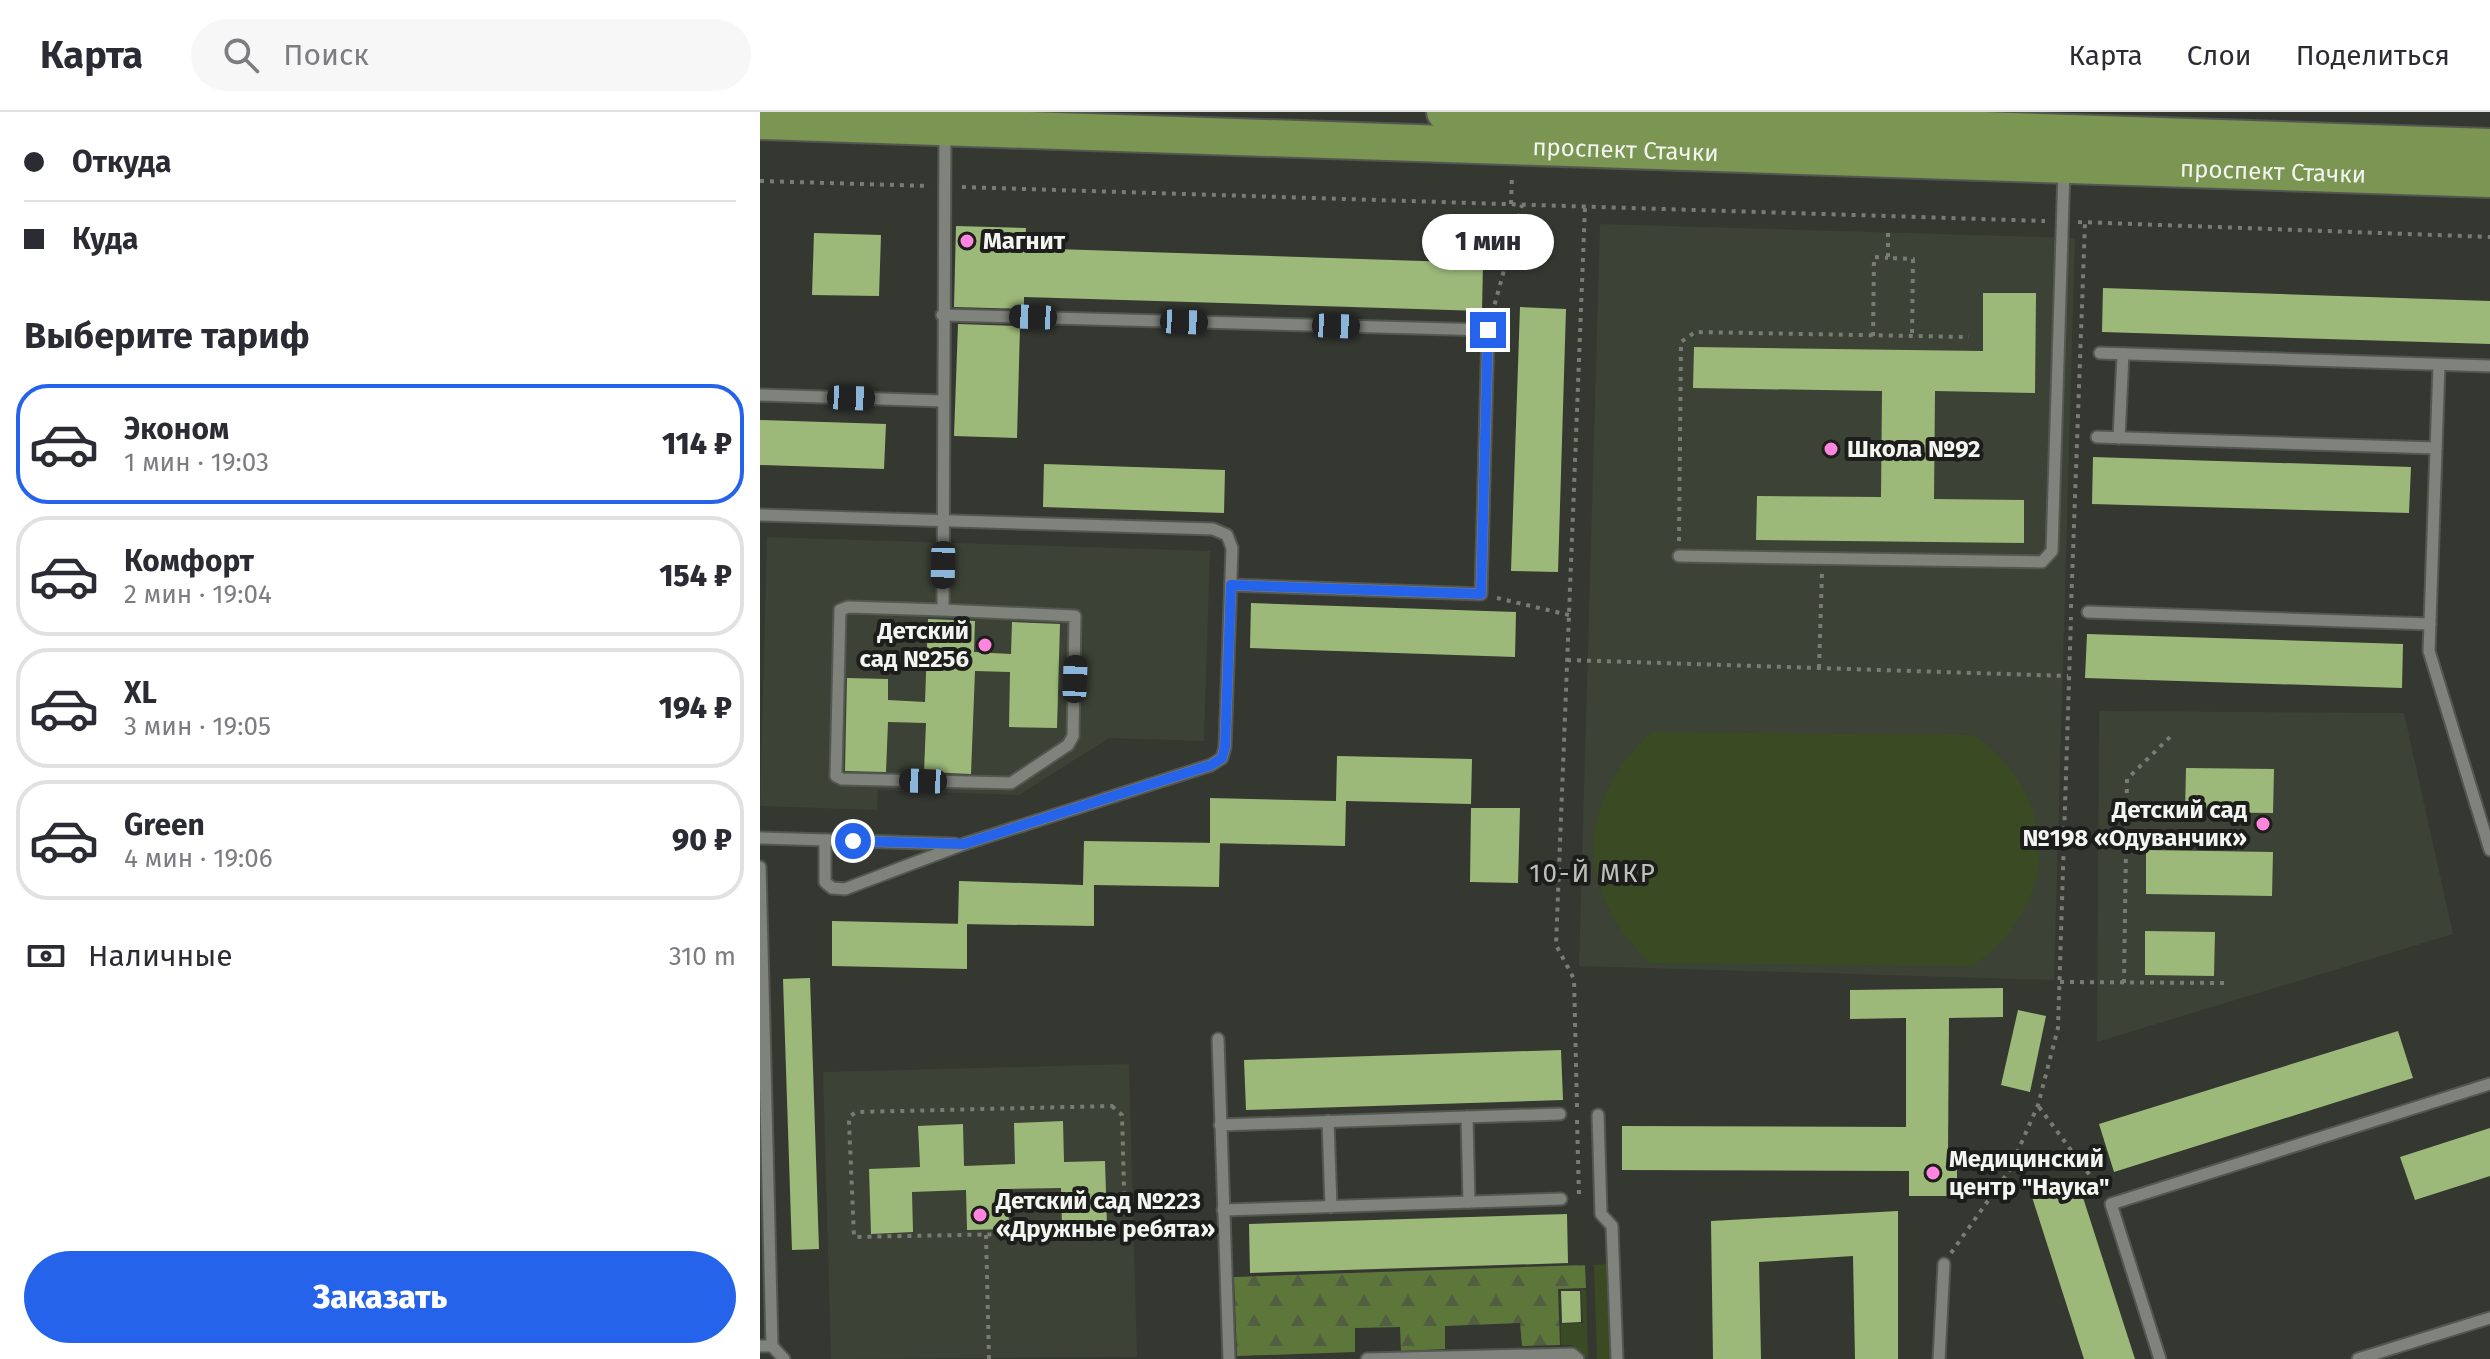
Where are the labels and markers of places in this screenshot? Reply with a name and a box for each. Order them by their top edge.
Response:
place label: Магнит [983,227,1066,255]
marker: Магнит [958,232,976,250]
place label: Школа №92 [1847,435,1981,463]
marker: Школа №92 [1822,440,1840,458]
place label: Детский сад №256 [860,617,969,673]
marker: Детский сад №256 [976,636,994,654]
place label: Детский сад №198 «Одуванчик» [2023,796,2248,852]
marker: Детский сад №198 «Одуванчик» [2254,815,2272,833]
place label: Медицинский центр "Наука" [1949,1145,2110,1201]
marker: Медицинский центр "Наука" [1924,1164,1942,1182]
place label: Детский сад №223 «Дружные ребята» [995,1187,1215,1243]
marker: Детский сад №223 «Дружные ребята» [971,1206,989,1224]

